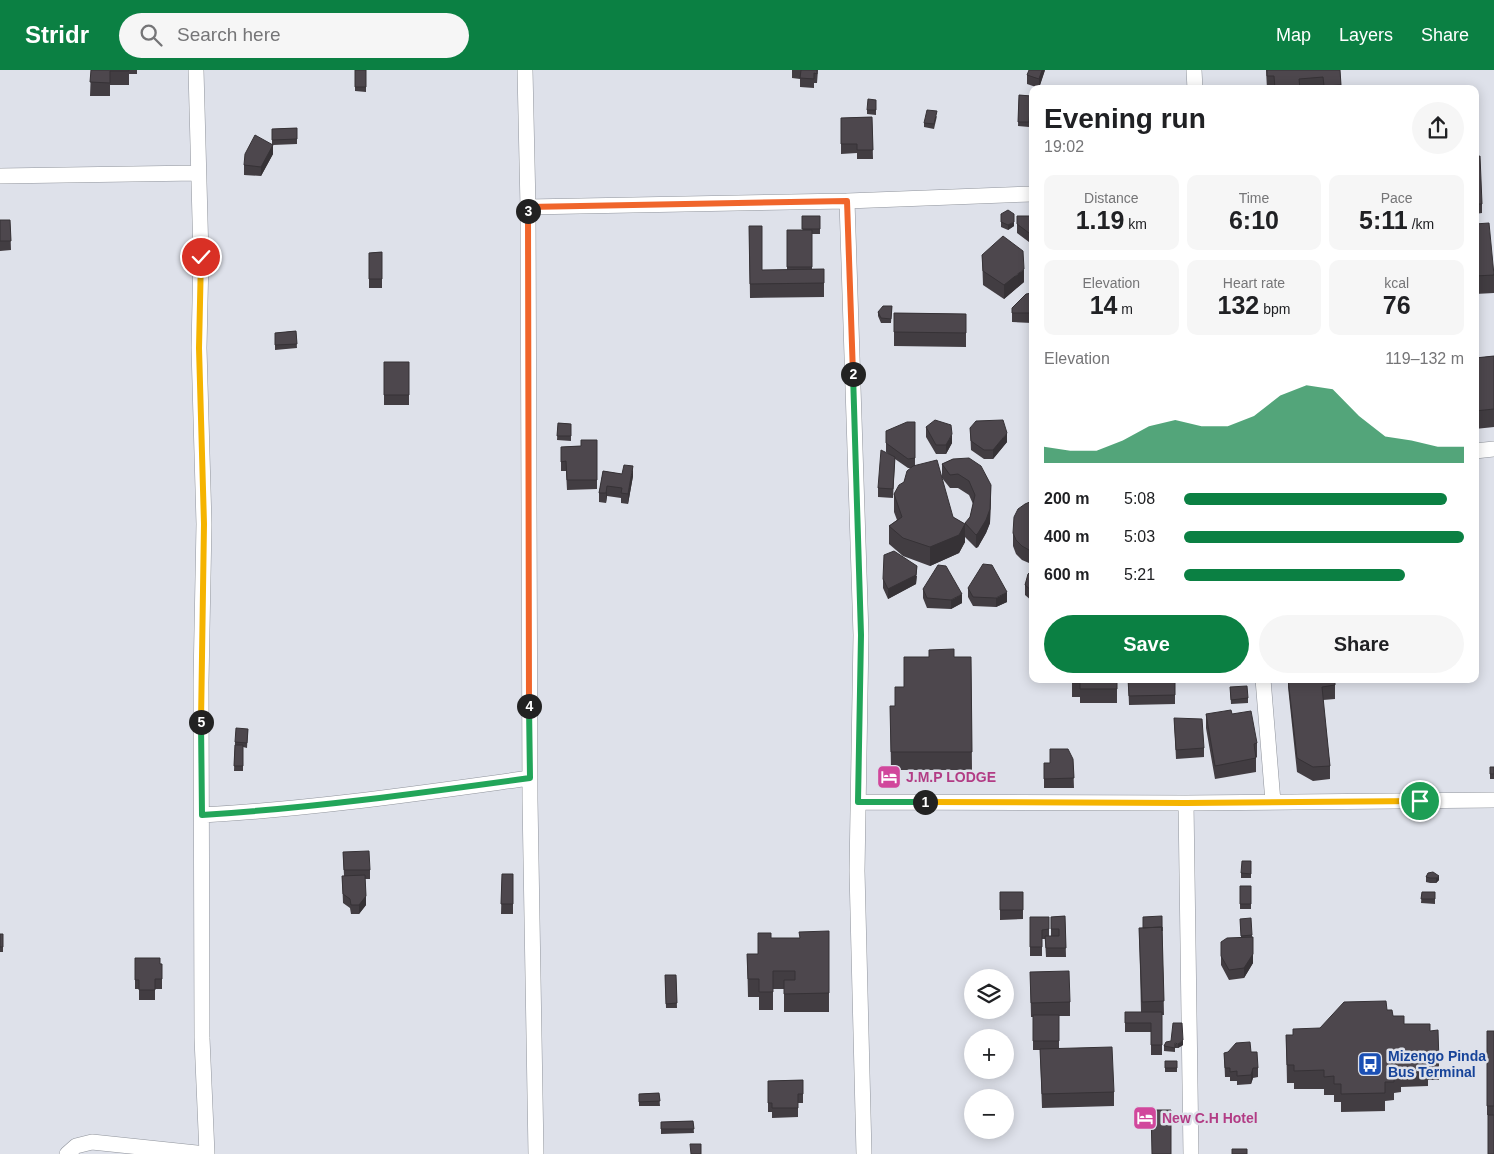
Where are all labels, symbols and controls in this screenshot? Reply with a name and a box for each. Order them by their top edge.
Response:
search box [119,13,469,58]
text: Stridr [25,21,89,48]
icon: search [137,21,165,49]
text: Search here [177,24,281,45]
text: Map [1276,25,1311,45]
text: Layers [1339,25,1393,45]
text: Share [1421,25,1469,45]
button: share [1412,102,1464,154]
text: Evening run [1044,103,1206,134]
text: 19:02 [1044,138,1084,155]
text: Distance [1084,190,1139,206]
text: Time [1239,190,1269,206]
text: Pace [1381,190,1413,206]
pin: 3 [516,198,540,224]
text: 3 [525,203,532,219]
text: 1.19 [1076,206,1124,234]
text: 6:10 [1229,206,1279,234]
text: 5:11 [1359,206,1408,234]
text: km [1124,216,1147,232]
text: /km [1408,216,1434,232]
pin [180,236,222,278]
icon: check [187,243,215,271]
text: Elevation [1083,275,1140,291]
text: Heart rate [1223,275,1285,291]
text: kcal [1384,275,1409,291]
text: 14 [1090,291,1117,319]
text: 132 [1218,291,1259,319]
text: 76 [1383,291,1411,319]
text: m [1117,301,1133,317]
text: bpm [1259,301,1290,317]
text: Elevation [1044,350,1110,367]
text: 119–132 m [1385,350,1464,367]
pin: 2 [840,362,866,386]
text: 2 [850,366,857,382]
text: 200 m [1044,490,1089,507]
text: 5:08 [1124,490,1155,507]
text: 400 m [1044,528,1089,545]
text: 5:03 [1124,528,1155,545]
text: 600 m [1044,566,1089,583]
text: 5:21 [1124,566,1155,583]
button: Save [1044,615,1249,673]
button: Share [1259,615,1464,673]
pin: 4 [516,694,542,718]
text: 4 [526,698,533,714]
pin: 5 [188,710,214,734]
text: 5 [198,714,205,730]
hotel icon: J.M.P LODGE [876,764,902,790]
place label: J.M.P LODGE [906,769,996,785]
pin [1399,780,1441,822]
icon: arrive [1406,787,1434,815]
pin: 1 [912,790,938,814]
text: 1 [922,794,929,810]
map controls [964,969,1014,1139]
button: layers [964,969,1014,1019]
button: + [964,1029,1014,1079]
place label: Mizengo Pinda Bus Terminal [1388,1048,1486,1080]
bus stop icon: Mizengo Pinda Bus Terminal [1357,1051,1383,1077]
button: − [964,1089,1014,1139]
hotel icon: New C.H Hotel [1132,1105,1158,1131]
place label: New C.H Hotel [1162,1110,1258,1126]

